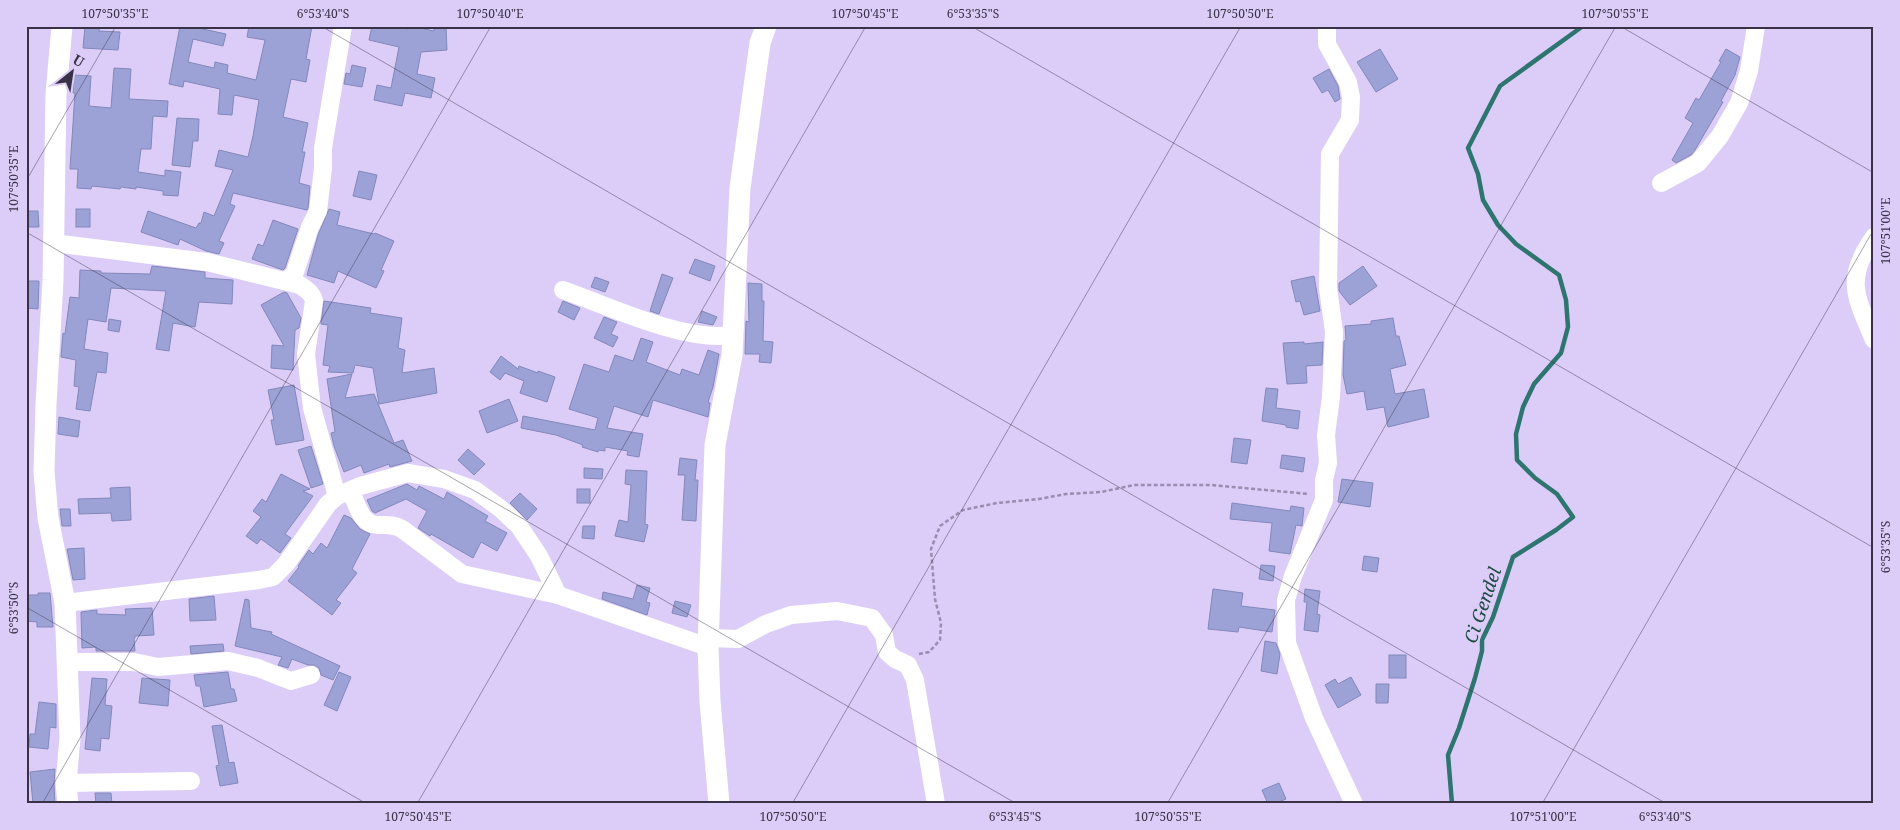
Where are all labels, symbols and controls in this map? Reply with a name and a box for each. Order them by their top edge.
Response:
text: 107°50'35"E [82,5,148,22]
text: 6°53'40"S [297,5,349,22]
text: 107°50'40"E [457,5,523,22]
text: 107°50'45"E [832,5,898,22]
text: 6°53'35"S [947,5,999,22]
text: 107°50'50"E [1207,5,1273,22]
text: 107°50'55"E [1582,5,1648,22]
north arrow [48,48,98,98]
text: U [69,49,88,71]
text: 107°50'35"E [5,146,22,212]
text: 107°51'00"E [1877,198,1894,264]
text: 6°53'35"S [1877,521,1894,573]
water label: Ci Gendel [1458,563,1506,646]
text: 6°53'50"S [5,582,22,634]
text: 107°50'45"E [385,808,451,825]
text: 107°50'50"E [760,808,826,825]
text: 6°53'45"S [989,808,1041,825]
text: 107°50'55"E [1135,808,1201,825]
text: 107°51'00"E [1510,808,1576,825]
text: 6°53'40"S [1639,808,1691,825]

